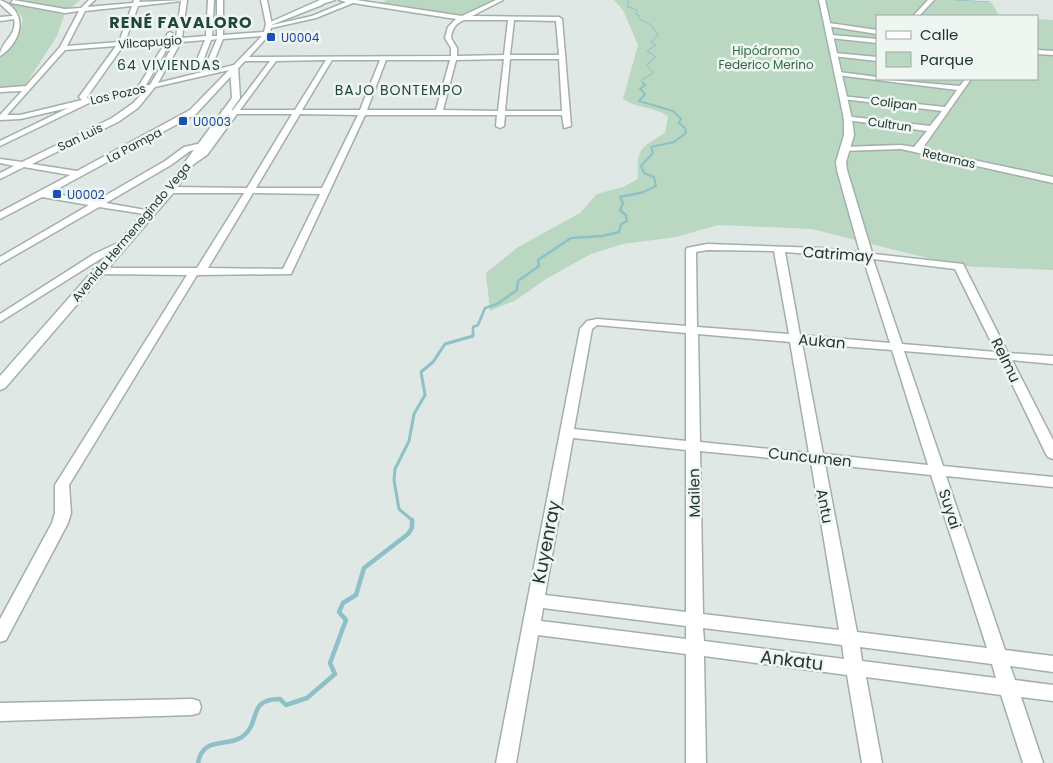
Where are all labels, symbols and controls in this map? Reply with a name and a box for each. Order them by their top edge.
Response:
district label: RENÉ FAVALORO [109,11,253,34]
legend [876,15,1038,80]
text: Calle [920,24,958,45]
place label: U0004 [281,29,320,46]
street label: Vilcapugio [118,31,183,53]
marker: U0004 [265,31,277,43]
park label: Hipódromo Federico Merino [718,42,814,73]
text: Parque [920,49,973,70]
district label: 64 VIVIENDAS [117,55,221,75]
street label: Los Pozos [89,79,147,109]
district label: BAJO BONTEMPO [335,80,463,100]
street label: Colipan [870,92,918,114]
place label: U0003 [193,113,231,130]
street label: Cultrun [867,113,913,135]
marker: U0003 [177,115,189,127]
street label: San Luis [55,119,105,155]
street label: La Pampa [103,123,165,167]
street label: Retamas [921,144,977,172]
street label: Avenida Hermenegindo Vega [68,159,194,305]
place label: U0002 [67,186,105,203]
marker: U0002 [51,188,63,200]
street label: Catrimay [802,241,874,267]
street label: Aukan [798,328,846,354]
street label: Relmu [986,334,1026,386]
street label: Cuncumen [767,442,853,472]
street label: Mailen [683,468,705,518]
street label: Suyai [934,486,966,532]
street label: Antu [811,487,839,525]
street label: Kuyenray [526,498,566,586]
street label: Ankatu [759,644,825,676]

